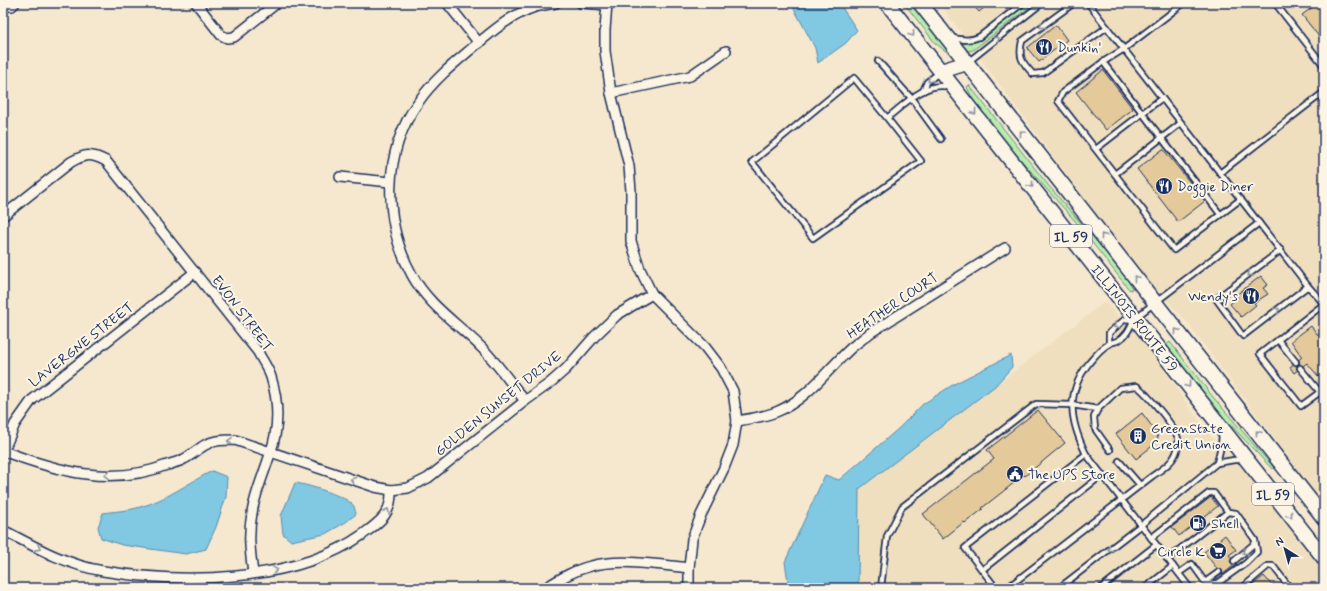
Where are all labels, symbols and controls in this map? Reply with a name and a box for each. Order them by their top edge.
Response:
one-way arrow [1039,21,1046,28]
one-way arrow [907,29,914,36]
one-way arrow [993,36,1000,43]
restaurant icon: Dunkin' [1034,37,1054,57]
place label: Dunkin' [1057,39,1101,57]
one-way arrow [927,75,935,82]
one-way arrow [969,108,976,115]
one-way arrow [1020,131,1027,138]
restaurant icon: Doggie Diner [1154,176,1174,196]
place label: Doggie Diner [1177,178,1254,198]
one-way arrow [1026,180,1033,187]
road number: IL 59 [1050,225,1092,247]
one-way arrow [1101,234,1108,241]
street label: ILLINOIS ROUTE 59 [1087,261,1182,376]
street label: HEATHER COURT [843,269,942,343]
one-way arrow [1247,269,1254,276]
street label: EVON STREET [208,272,277,355]
one-way arrow [1134,275,1141,282]
restaurant icon: Wendy's [1241,286,1261,306]
place label: Wendy's [1188,288,1238,306]
street label: LAVERGNE STREET [26,298,138,391]
one-way arrow [1272,308,1279,315]
one-way arrow [1114,322,1121,329]
one-way arrow [1175,328,1182,335]
street label: GOLDEN SUNSET DRIVE [432,347,566,460]
one-way arrow [1183,380,1190,387]
place label: GreenState Credit Union [1151,420,1232,454]
building icon: GreenState Credit Union [1128,426,1148,446]
one-way arrow [1255,431,1262,438]
one-way arrow [227,436,233,445]
public building icon: The UPS Store [1005,464,1025,484]
place label: The UPS Store [1028,466,1115,484]
one-way arrow [104,471,110,479]
one-way arrow [350,476,357,485]
road number: IL 59 [1252,483,1294,505]
one-way arrow [382,508,390,515]
one-way arrow [1285,511,1292,518]
fuel station icon: Shell [1188,513,1208,533]
place label: Shell [1211,515,1239,533]
north arrow [1265,529,1305,569]
text: N [1272,534,1287,550]
supermarket icon: Circle K [1208,541,1228,561]
place label: Circle K [1157,543,1206,561]
one-way arrow [33,544,41,551]
one-way arrow [1107,544,1114,551]
one-way arrow [1242,548,1249,555]
one-way arrow [272,566,278,574]

